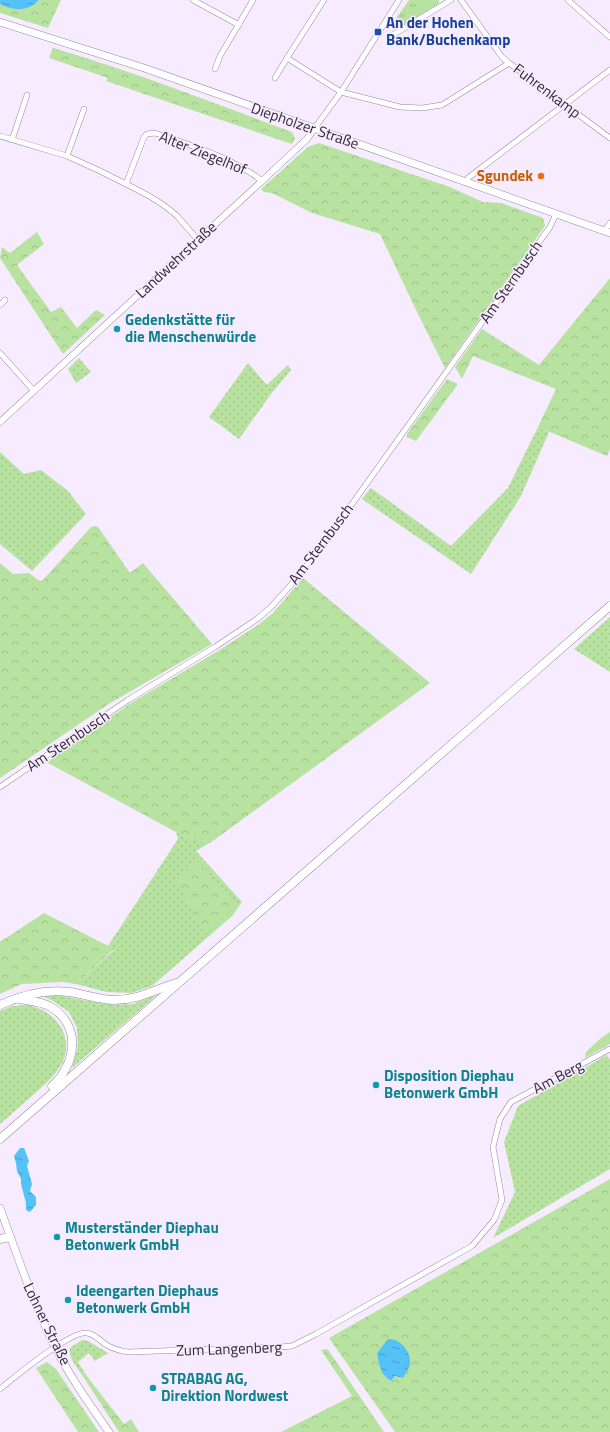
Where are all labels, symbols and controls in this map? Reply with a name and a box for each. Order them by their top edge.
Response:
place label: An der Hohen Bank/Buchenkamp [386,11,510,51]
marker: An der Hohen Bank/Buchenkamp [373,27,383,37]
street label: Fuhrenkamp [509,58,586,124]
street label: Diepholzer Straße [248,96,362,155]
street label: Alter Ziegelhof [156,125,250,181]
place label: Sgundek [477,164,533,187]
marker: Sgundek [536,171,546,181]
street label: Landwehrstraße [130,216,222,304]
street label: Am Sternbusch [474,236,548,328]
place label: Gedenkstätte für die Menschenwürde [125,308,256,348]
marker: Gedenkstätte für die Menschenwürde [112,324,122,334]
street label: Am Sternbusch [282,498,359,589]
street label: Am Sternbusch [21,704,114,777]
street label: Am Berg [528,1054,587,1099]
place label: Disposition Diephau Betonwerk GmbH [384,1064,514,1104]
marker: Disposition Diephau Betonwerk GmbH [371,1080,381,1090]
place label: Musterständer Diephau Betonwerk GmbH [65,1216,219,1256]
marker: Musterständer Diephau Betonwerk GmbH [52,1232,62,1242]
street label: Lohner Straße [18,1279,77,1369]
place label: Ideengarten Diephaus Betonwerk GmbH [76,1279,219,1319]
marker: Ideengarten Diephaus Betonwerk GmbH [63,1295,73,1305]
street label: Zum Langenberg [176,1335,283,1362]
place label: STRABAG AG, Direktion Nordwest [161,1367,289,1407]
marker: STRABAG AG, Direktion Nordwest [148,1383,158,1393]

